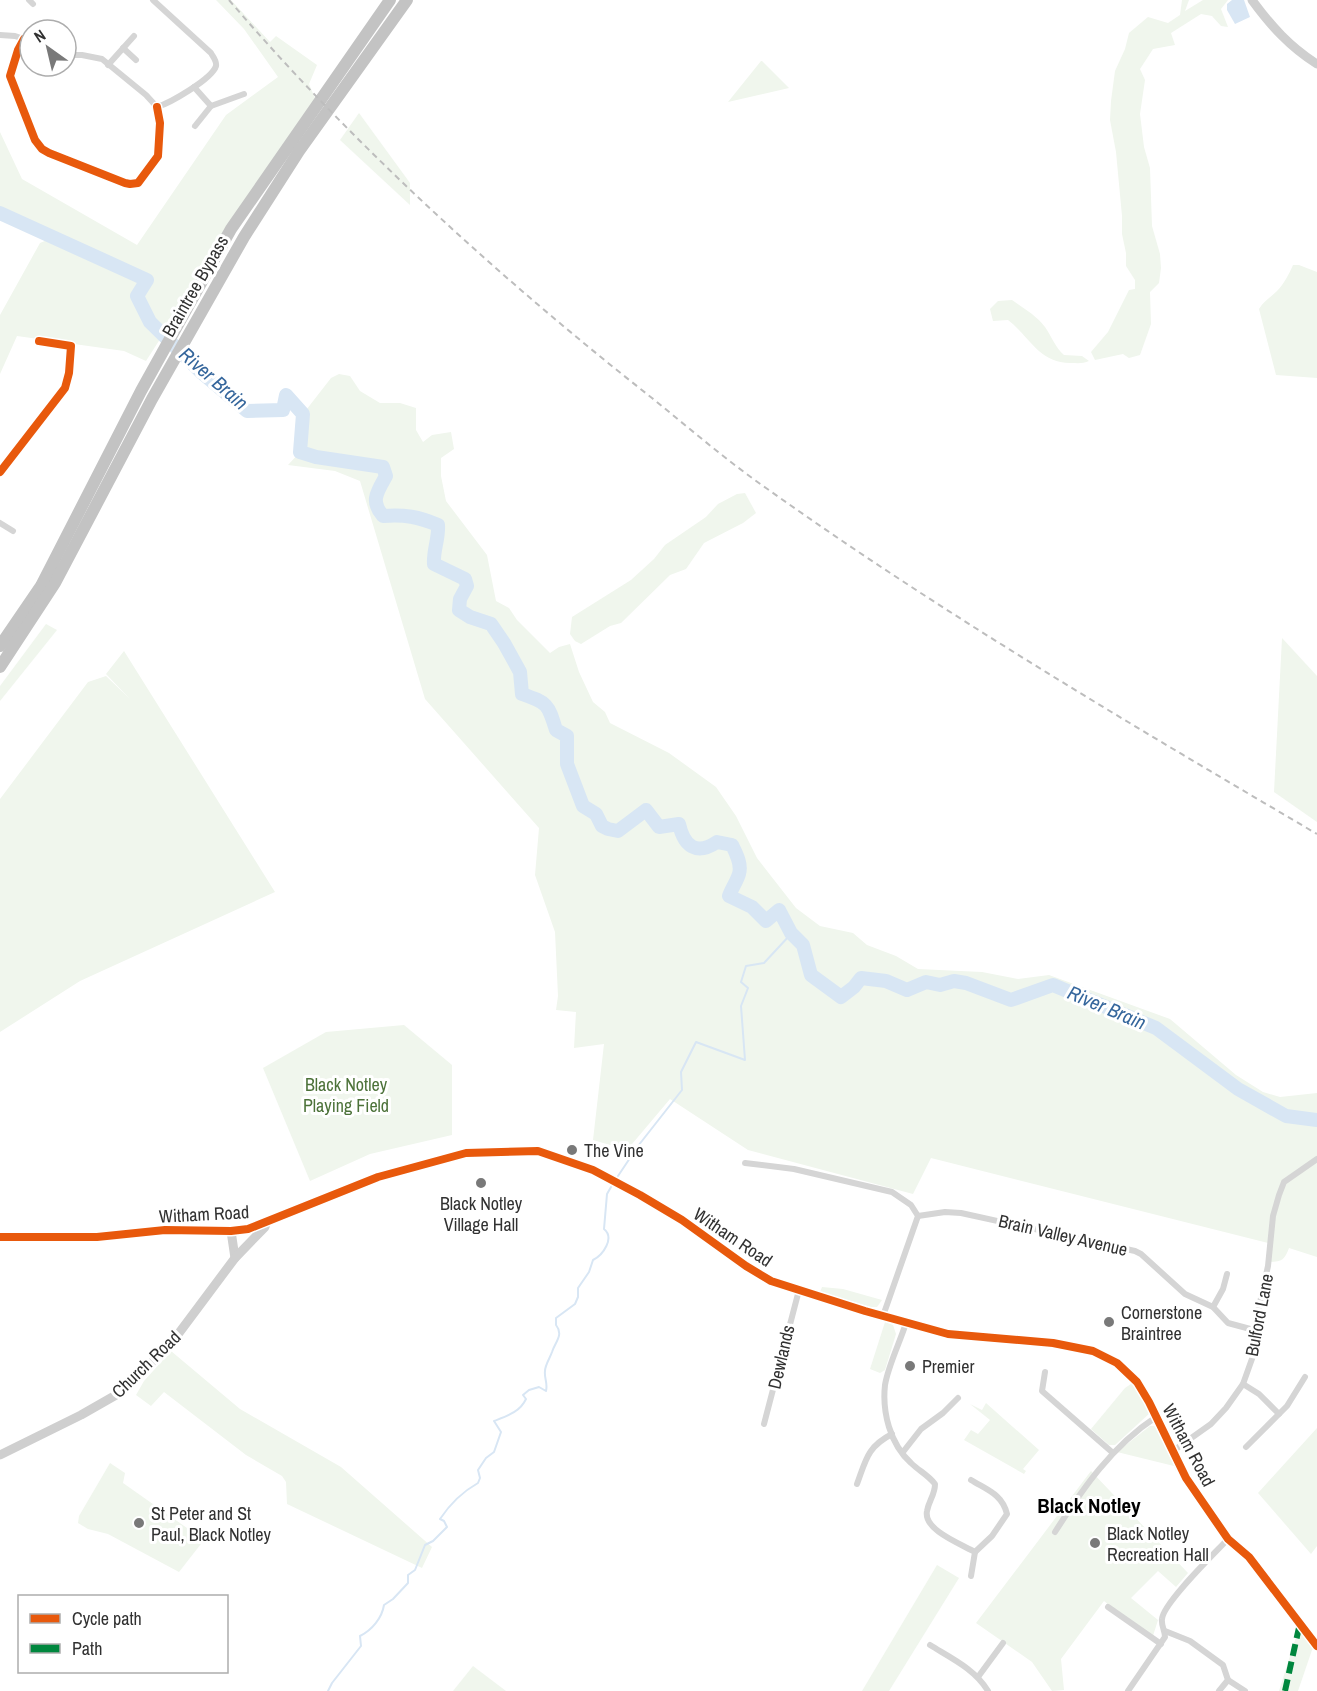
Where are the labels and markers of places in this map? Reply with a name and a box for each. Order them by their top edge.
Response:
place label: The Vine [584,1138,644,1163]
marker: The Vine [565,1143,579,1157]
marker: Black Notley Village Hall [474,1176,488,1190]
place label: Black Notley Village Hall [440,1191,523,1237]
place label: Cornerstone Braintree [1121,1300,1202,1346]
marker: Cornerstone Braintree [1102,1315,1116,1329]
place label: Premier [922,1354,975,1379]
marker: Premier [903,1359,917,1373]
place label: St Peter and St Paul, Black Notley [151,1501,271,1547]
marker: St Peter and St Paul, Black Notley [132,1516,146,1530]
place label: Black Notley Recreation Hall [1107,1521,1209,1567]
marker: Black Notley Recreation Hall [1088,1536,1102,1550]

